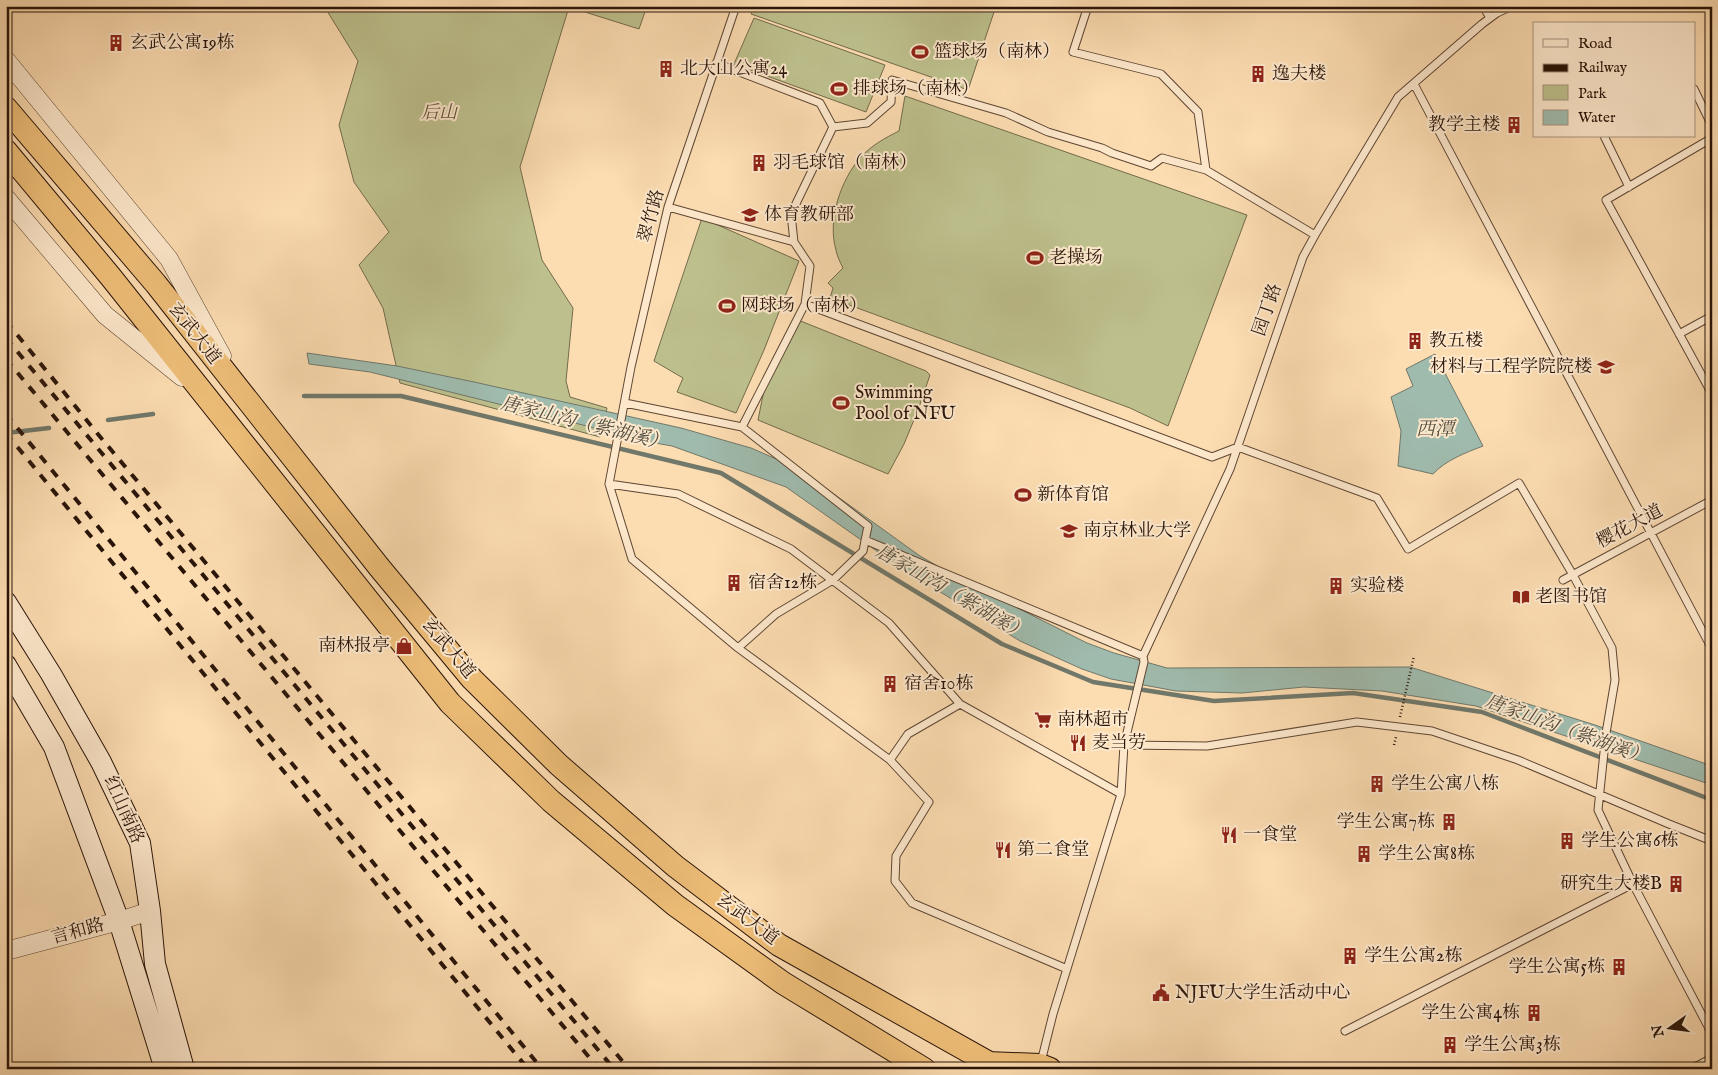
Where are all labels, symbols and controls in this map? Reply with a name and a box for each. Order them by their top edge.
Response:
legend [1533,22,1696,138]
place label: 玄武公寓19栋 [130,32,235,55]
building icon: 玄武公寓19栋 [106,33,126,53]
text: Road [1578,34,1613,53]
place label: 篮球场（南林） [934,41,1060,64]
sports icon: 篮球场（南林） [910,42,930,62]
place label: 北大山公寓24 [680,58,787,81]
text: Railway [1578,58,1628,77]
building icon: 北大山公寓24 [656,59,676,79]
place label: 逸夫楼 [1272,63,1326,86]
building icon: 逸夫楼 [1248,64,1268,84]
place label: 排球场（南林） [853,78,979,101]
sports icon: 排球场（南林） [829,79,849,99]
text: Park [1578,84,1608,103]
park label: 后山 [421,102,459,125]
text: Water [1578,108,1616,127]
place label: 教学主楼 [1428,114,1500,137]
building icon: 教学主楼 [1504,115,1524,135]
place label: 羽毛球馆（南林） [773,152,917,175]
building icon: 羽毛球馆（南林） [749,153,769,173]
street label: 翠竹路 [634,187,670,245]
place label: 体育教研部 [764,204,854,227]
school or university icon: 体育教研部 [740,205,760,225]
place label: 老操场 [1049,247,1103,270]
sports icon: 老操场 [1025,248,1045,268]
street label: 园丁路 [1248,281,1288,339]
place label: 网球场（南林） [741,295,867,318]
sports icon: 网球场（南林） [717,296,737,316]
street label: 玄武大道 [163,299,225,369]
place label: 教五楼 [1429,330,1483,353]
building icon: 教五楼 [1405,331,1425,351]
place label: 材料与工程学院院楼 [1430,356,1592,379]
school or university icon: 材料与工程学院院楼 [1596,357,1616,377]
place label: Swimming Pool of NFU [855,382,956,426]
water label: 唐家山沟（紫湖溪） [498,392,670,456]
sports icon: Swimming Pool of NFU [831,393,851,413]
water label: 西潭 [1416,418,1457,442]
place label: 新体育馆 [1037,484,1109,507]
sports icon: 新体育馆 [1013,485,1033,505]
street label: 樱花大道 [1593,500,1667,554]
place label: 南京林业大学 [1083,520,1191,543]
school or university icon: 南京林业大学 [1059,521,1079,541]
water label: 唐家山沟（紫湖溪） [871,540,1031,646]
place label: 宿舍12栋 [748,572,817,595]
building icon: 宿舍12栋 [724,573,744,593]
place label: 实验楼 [1350,575,1404,598]
building icon: 实验楼 [1326,576,1346,596]
place label: 老图书馆 [1535,586,1607,609]
library icon: 老图书馆 [1511,587,1531,607]
street label: 玄武大道 [416,614,480,684]
place label: 南林报亭 [318,635,390,658]
shop icon: 南林报亭 [394,636,414,656]
place label: 宿舍10栋 [904,673,973,696]
building icon: 宿舍10栋 [880,674,900,694]
water label: 唐家山沟（紫湖溪） [1482,689,1650,771]
place label: 南林超市 [1057,709,1129,732]
supermarket icon: 南林超市 [1033,710,1053,730]
place label: 麦当劳 [1092,732,1146,755]
restaurant icon: 麦当劳 [1068,733,1088,753]
street label: 红山南路 [98,772,148,848]
place label: 学生公寓八栋 [1391,773,1499,796]
building icon: 学生公寓八栋 [1367,774,1387,794]
place label: 学生公寓7栋 [1337,811,1435,834]
building icon: 学生公寓7栋 [1439,812,1459,832]
place label: 一食堂 [1243,824,1297,847]
restaurant icon: 一食堂 [1219,825,1239,845]
place label: 学生公寓6栋 [1581,830,1679,853]
building icon: 学生公寓6栋 [1557,831,1577,851]
place label: 第二食堂 [1017,839,1089,862]
restaurant icon: 第二食堂 [993,840,1013,860]
place label: 学生公寓8栋 [1378,843,1475,866]
building icon: 学生公寓8栋 [1354,844,1374,864]
place label: 研究生大楼B [1560,873,1662,896]
building icon: 研究生大楼B [1666,874,1686,894]
street label: 玄武大道 [711,889,783,951]
street label: 言和路 [49,914,107,950]
place label: 学生公寓2栋 [1364,945,1462,968]
building icon: 学生公寓2栋 [1340,946,1360,966]
place label: 学生公寓5栋 [1508,956,1605,979]
building icon: 学生公寓5栋 [1609,957,1629,977]
place label: NJFU大学生活动中心 [1175,982,1351,1005]
public building icon: NJFU大学生活动中心 [1151,983,1171,1003]
place label: 学生公寓4栋 [1421,1002,1520,1025]
north arrow [1646,1002,1696,1052]
building icon: 学生公寓4栋 [1524,1003,1544,1023]
text: N [1648,1023,1669,1040]
place label: 学生公寓3栋 [1464,1034,1561,1057]
building icon: 学生公寓3栋 [1440,1035,1460,1055]

